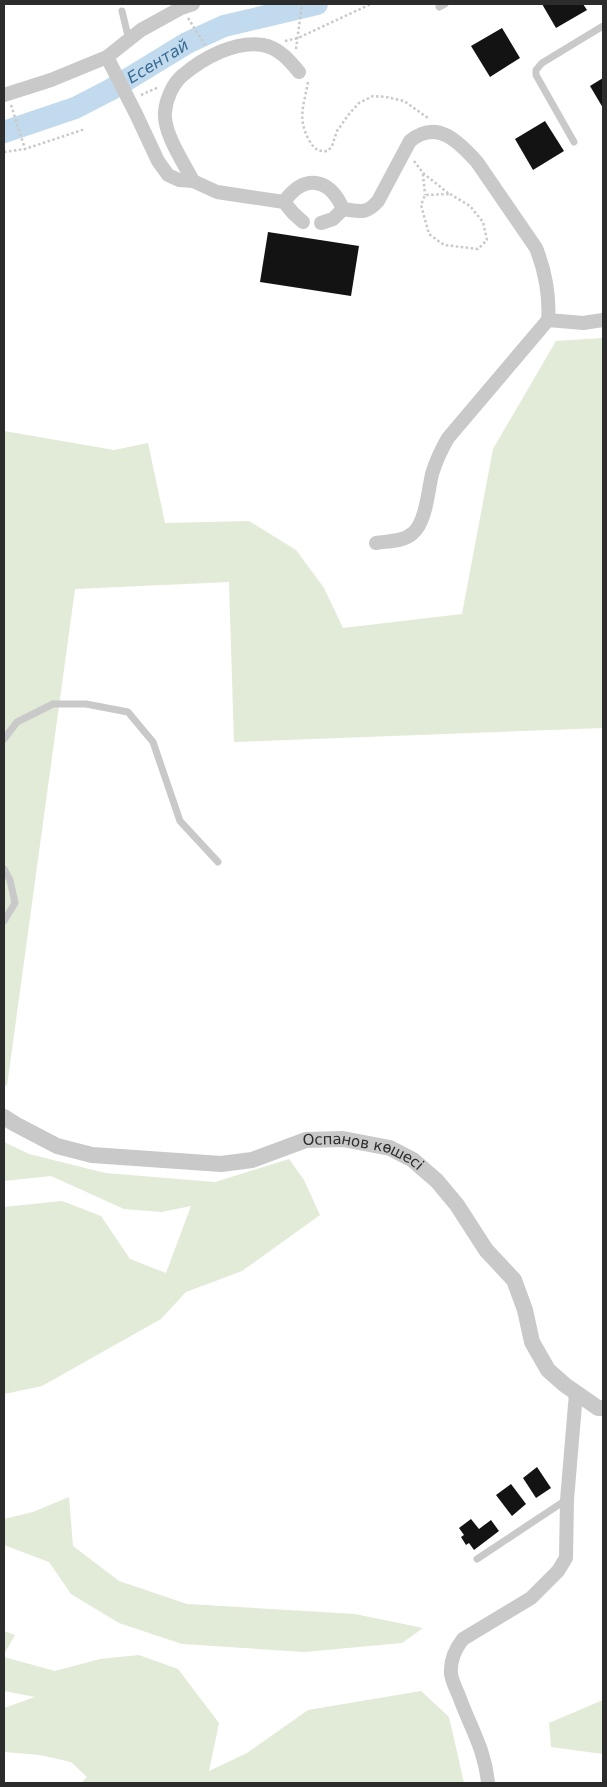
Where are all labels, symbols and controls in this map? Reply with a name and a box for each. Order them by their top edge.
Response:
water label: Есентай [123,35,192,87]
street label: Оспанов көшесі [302,1130,427,1174]

